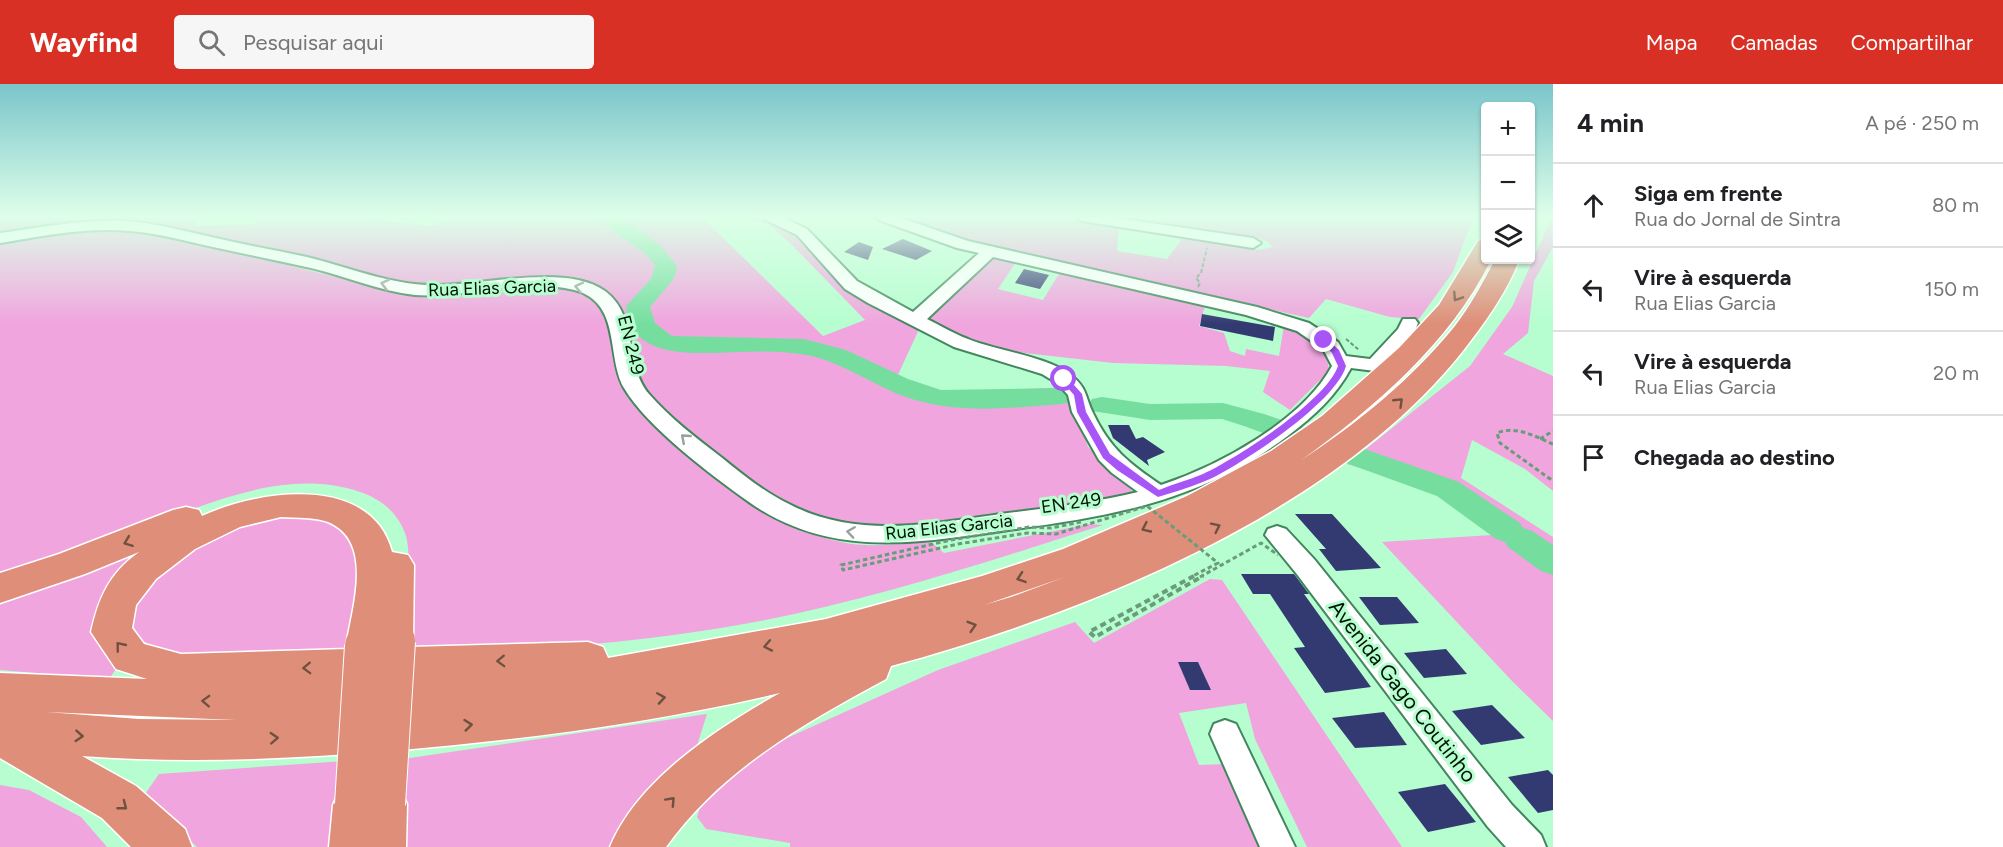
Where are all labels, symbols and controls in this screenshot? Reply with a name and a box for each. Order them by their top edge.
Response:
search box [174,15,594,69]
text: Wayfind [30,25,138,59]
icon: search [195,26,228,59]
text: Pesquisar aqui [243,29,384,56]
text: Mapa [1646,30,1697,55]
text: Camadas [1730,30,1818,55]
text: Compartilhar [1851,30,1973,55]
map controls [1481,102,1535,264]
button: + [1481,102,1535,156]
text: 4 min [1577,107,1644,139]
text: A pé · 250 m [1865,111,1979,135]
button: − [1481,156,1535,210]
text: Siga em frente [1634,180,1782,207]
icon: ahead [1577,189,1610,222]
text: 80 m [1932,193,1979,217]
text: Rua do Jornal de Sintra [1634,207,1841,231]
button: layers [1481,210,1535,264]
text: Vire à esquerda [1634,264,1792,291]
icon: left [1577,273,1610,306]
street label: Rua Elias Garcia [428,275,556,301]
text: 150 m [1924,277,1979,301]
one-way arrow [381,279,391,291]
one-way arrow [574,282,584,295]
one-way arrow [1453,290,1464,301]
text: Rua Elias Garcia [1634,291,1776,315]
street label: EN 249 [613,313,649,377]
route end [1310,326,1336,352]
text: Vire à esquerda [1634,348,1792,375]
icon: left [1577,357,1610,390]
text: 20 m [1933,361,1979,385]
route start [1050,365,1076,391]
text: Rua Elias Garcia [1634,375,1776,399]
one-way arrow [1393,398,1403,409]
one-way arrow [680,434,691,445]
icon: arrive [1577,441,1610,474]
text: Chegada ao destino [1634,444,1835,471]
street label: EN 249 [1040,488,1102,518]
street label: Rua Elias Garcia [884,509,1014,545]
one-way arrow [1142,521,1153,533]
one-way arrow [1209,523,1220,535]
one-way arrow [847,526,856,538]
one-way arrow [123,535,134,547]
one-way arrow [1016,570,1027,583]
street label: Avenida Gago Coutinho [1324,595,1482,787]
one-way arrow [966,621,977,633]
one-way arrow [763,639,773,652]
one-way arrow [116,642,127,653]
one-way arrow [497,655,506,668]
one-way arrow [302,662,311,674]
one-way arrow [656,692,666,705]
one-way arrow [202,694,211,707]
one-way arrow [464,719,473,732]
one-way arrow [75,729,84,742]
one-way arrow [269,732,278,745]
one-way arrow [664,797,675,808]
one-way arrow [116,798,127,809]

